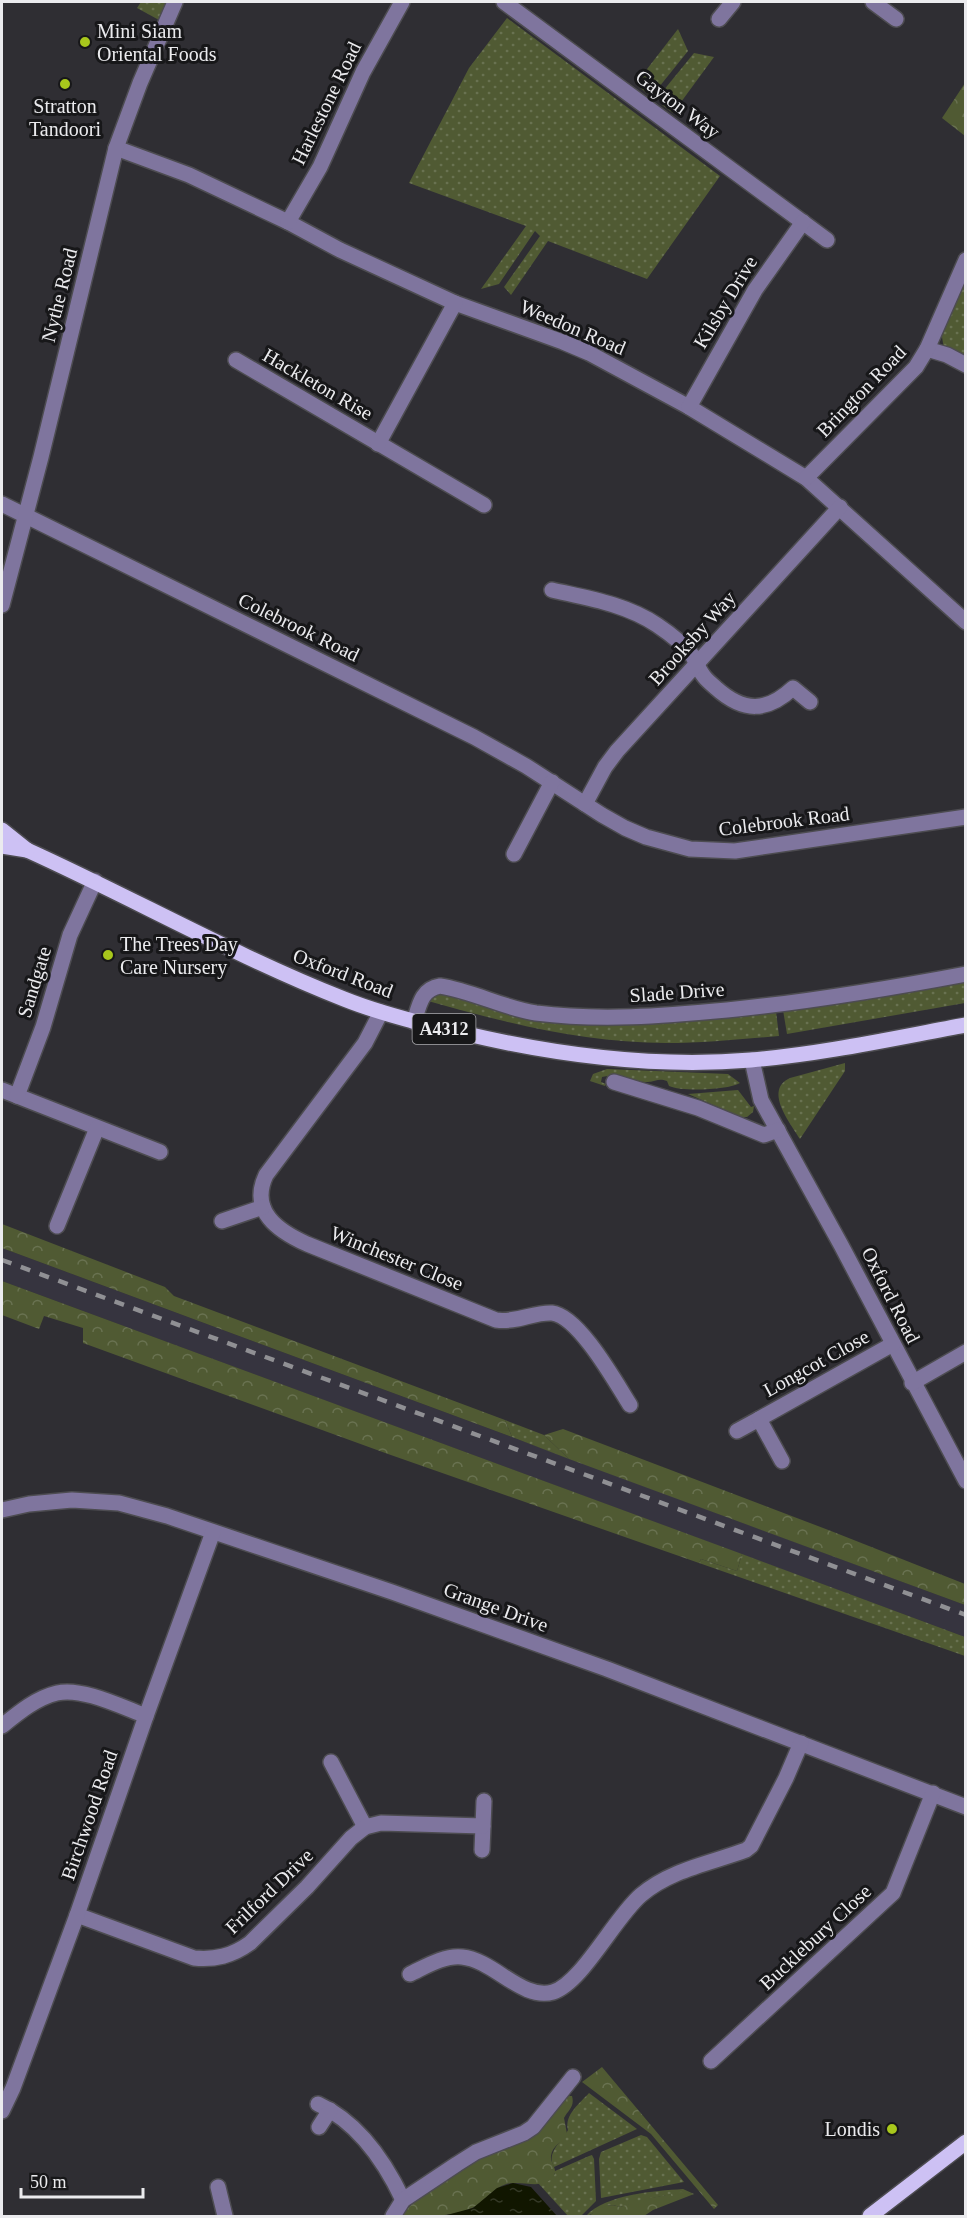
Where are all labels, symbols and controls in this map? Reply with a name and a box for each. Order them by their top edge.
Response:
place label: Mini Siam Oriental Foods [97,20,217,65]
marker: Mini Siam Oriental Foods [78,35,92,49]
street label: Harlestone Road [287,38,365,168]
street label: Gayton Way [631,65,724,144]
marker: Stratton Tandoori [58,77,72,91]
place label: Stratton Tandoori [29,95,101,140]
street label: Nythe Road [37,246,82,345]
street label: Kilsby Drive [689,252,762,353]
street label: Weedon Road [517,295,629,359]
street label: Brington Road [812,341,911,442]
street label: Hackleton Rise [259,344,377,424]
street label: Brooksby Way [644,587,741,690]
street label: Colebrook Road [235,588,363,666]
street label: Colebrook Road [717,802,851,840]
place label: The Trees Day Care Nursery [120,933,238,979]
street label: Sandgate [13,944,56,1021]
street label: Oxford Road [290,944,396,1002]
marker: The Trees Day Care Nursery [101,948,115,962]
street label: Slade Drive [629,978,725,1006]
road number: A4312 [412,1014,476,1044]
street label: Winchester Close [328,1221,467,1295]
street label: Oxford Road [857,1243,925,1347]
street label: Longcot Close [759,1325,873,1402]
street label: Grange Drive [440,1578,551,1637]
street label: Birchwood Road [56,1747,122,1883]
street label: Frilford Drive [221,1844,317,1938]
street label: Bucklebury Close [755,1880,876,1995]
place label: Londis [824,2118,880,2140]
marker: Londis [885,2122,899,2136]
scale bar [21,2161,142,2199]
text: 50 m [30,2172,67,2192]

